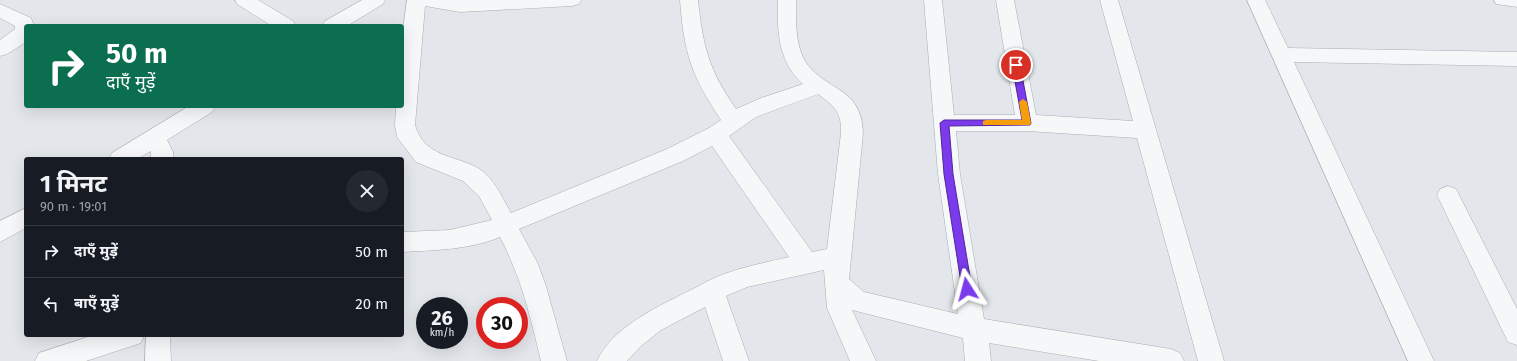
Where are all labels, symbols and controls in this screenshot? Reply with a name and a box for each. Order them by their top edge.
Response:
text: 50 m [106,37,168,70]
icon: right [40,40,92,92]
pin [999,48,1033,82]
icon: arrive [1005,54,1027,76]
text: दाएँ मुड़ें [106,71,155,93]
text: 1 मिनट [40,170,107,198]
button: close [346,170,388,212]
text: 90 m · 19:01 [40,199,107,214]
icon: right [40,241,62,263]
text: दाएँ मुड़ें [74,242,118,260]
text: 50 m [355,243,388,261]
position arrow [946,268,988,310]
icon: left [40,293,62,315]
text: बाएँ मुड़ें [74,294,119,312]
text: 20 m [355,295,388,313]
speed limit sign: 30 [476,297,528,349]
text: 26 [431,306,453,330]
text: km/h [430,327,454,339]

